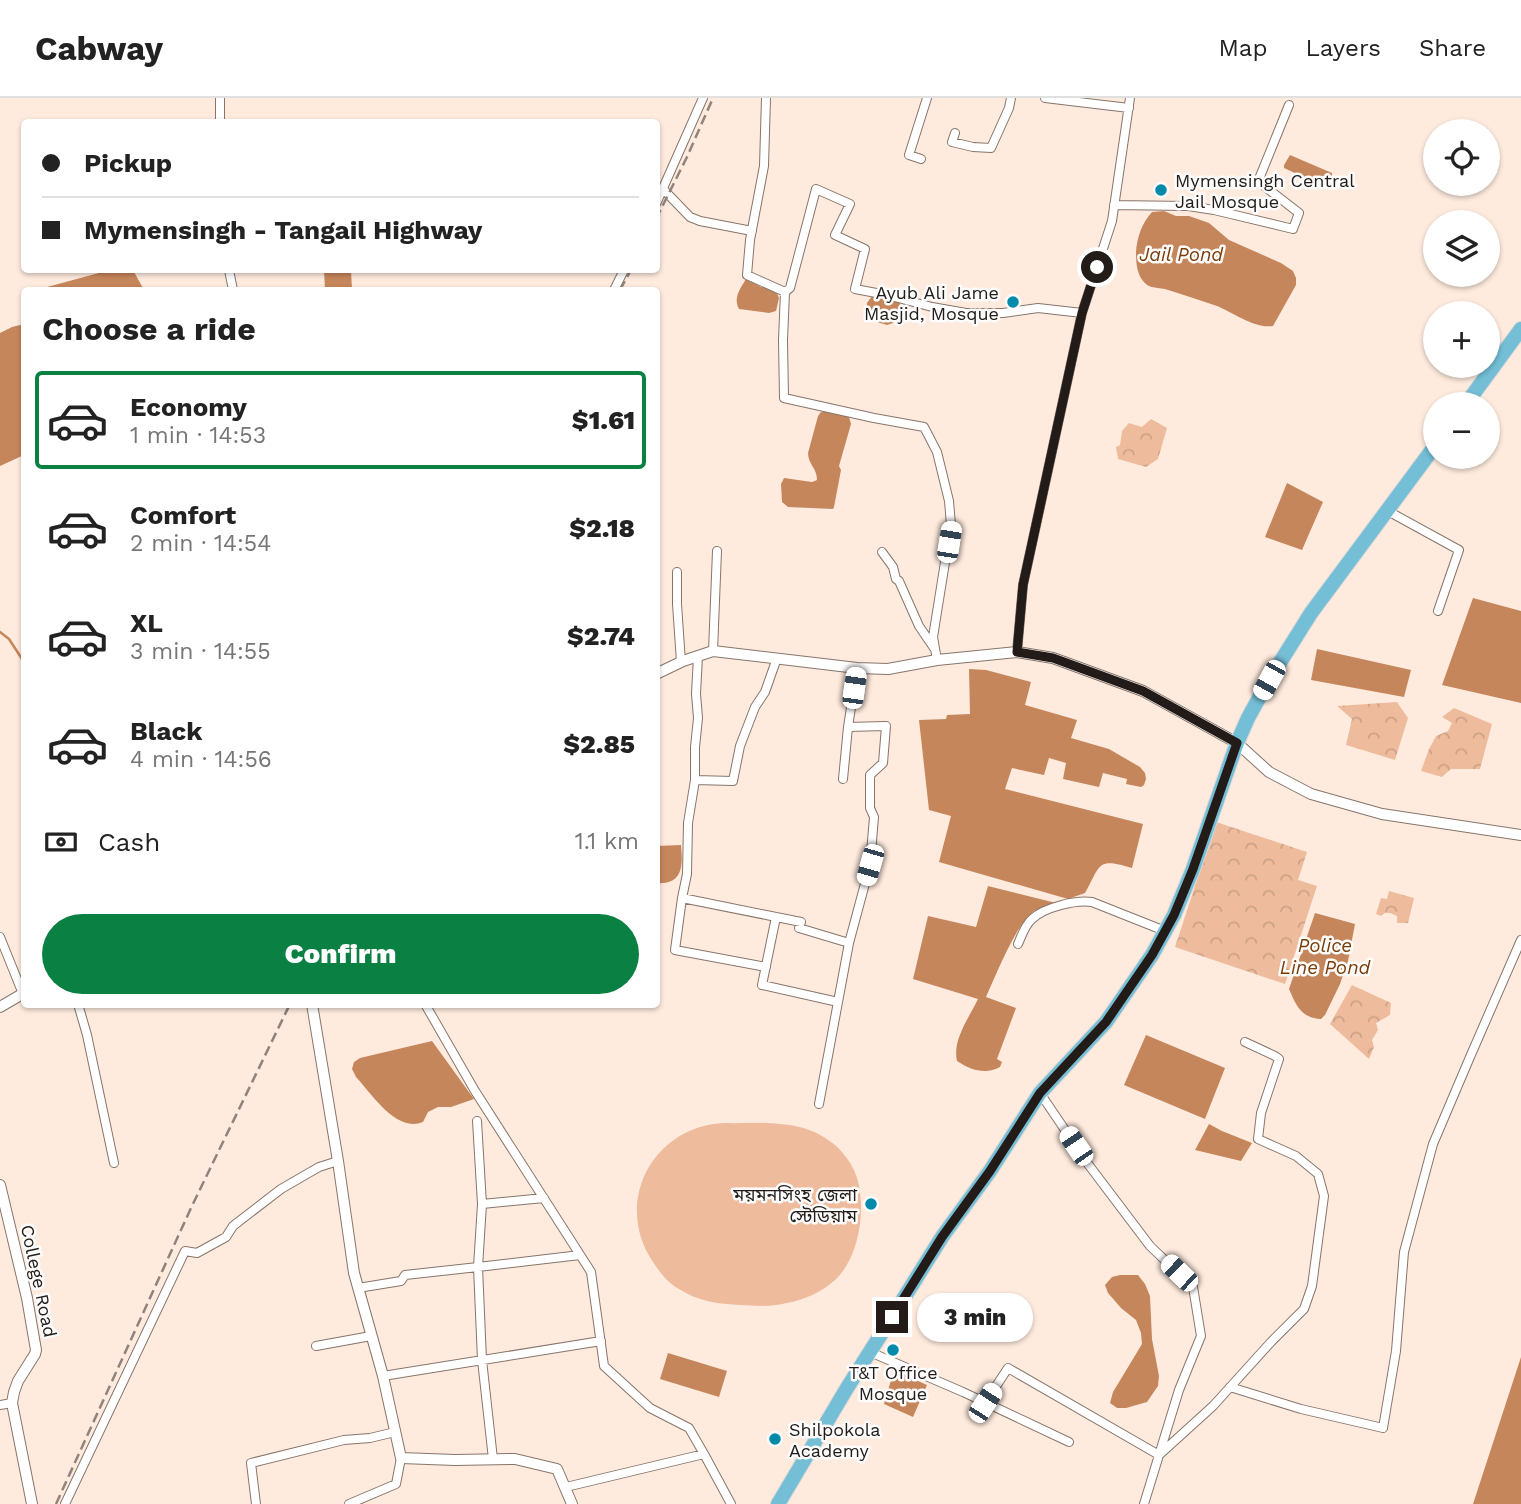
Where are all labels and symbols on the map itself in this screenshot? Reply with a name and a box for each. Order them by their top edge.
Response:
place label: Mymensingh Central Jail Mosque [1175,170,1355,212]
marker: Mymensingh Central Jail Mosque [1153,182,1169,198]
water label: Jail Pond [1139,243,1224,266]
route start [1081,251,1113,283]
place label: Ayub Ali Jame Masjid, Mosque [864,282,999,324]
marker: Ayub Ali Jame Masjid, Mosque [1005,294,1021,310]
car [936,520,963,564]
car [1250,657,1289,703]
car [841,666,868,710]
car [855,842,886,888]
water label: Police Line Pond [1280,934,1371,979]
car [1056,1123,1097,1169]
place label: ময়মনসিংহ জেলা স্টেডিয়াম [732,1184,858,1226]
marker: ময়মনসিংহ জেলা স্টেডিয়াম [863,1196,879,1212]
street label: College Road [17,1223,61,1339]
car [1157,1251,1202,1295]
callout: 3 min [917,1292,1032,1342]
route end [876,1301,908,1333]
marker: T&T Office Mosque [885,1342,901,1358]
place label: T&T Office Mosque [848,1362,938,1404]
car [965,1380,1006,1426]
place label: Shilpokola Academy [789,1419,880,1461]
marker: Shilpokola Academy [767,1431,783,1447]

